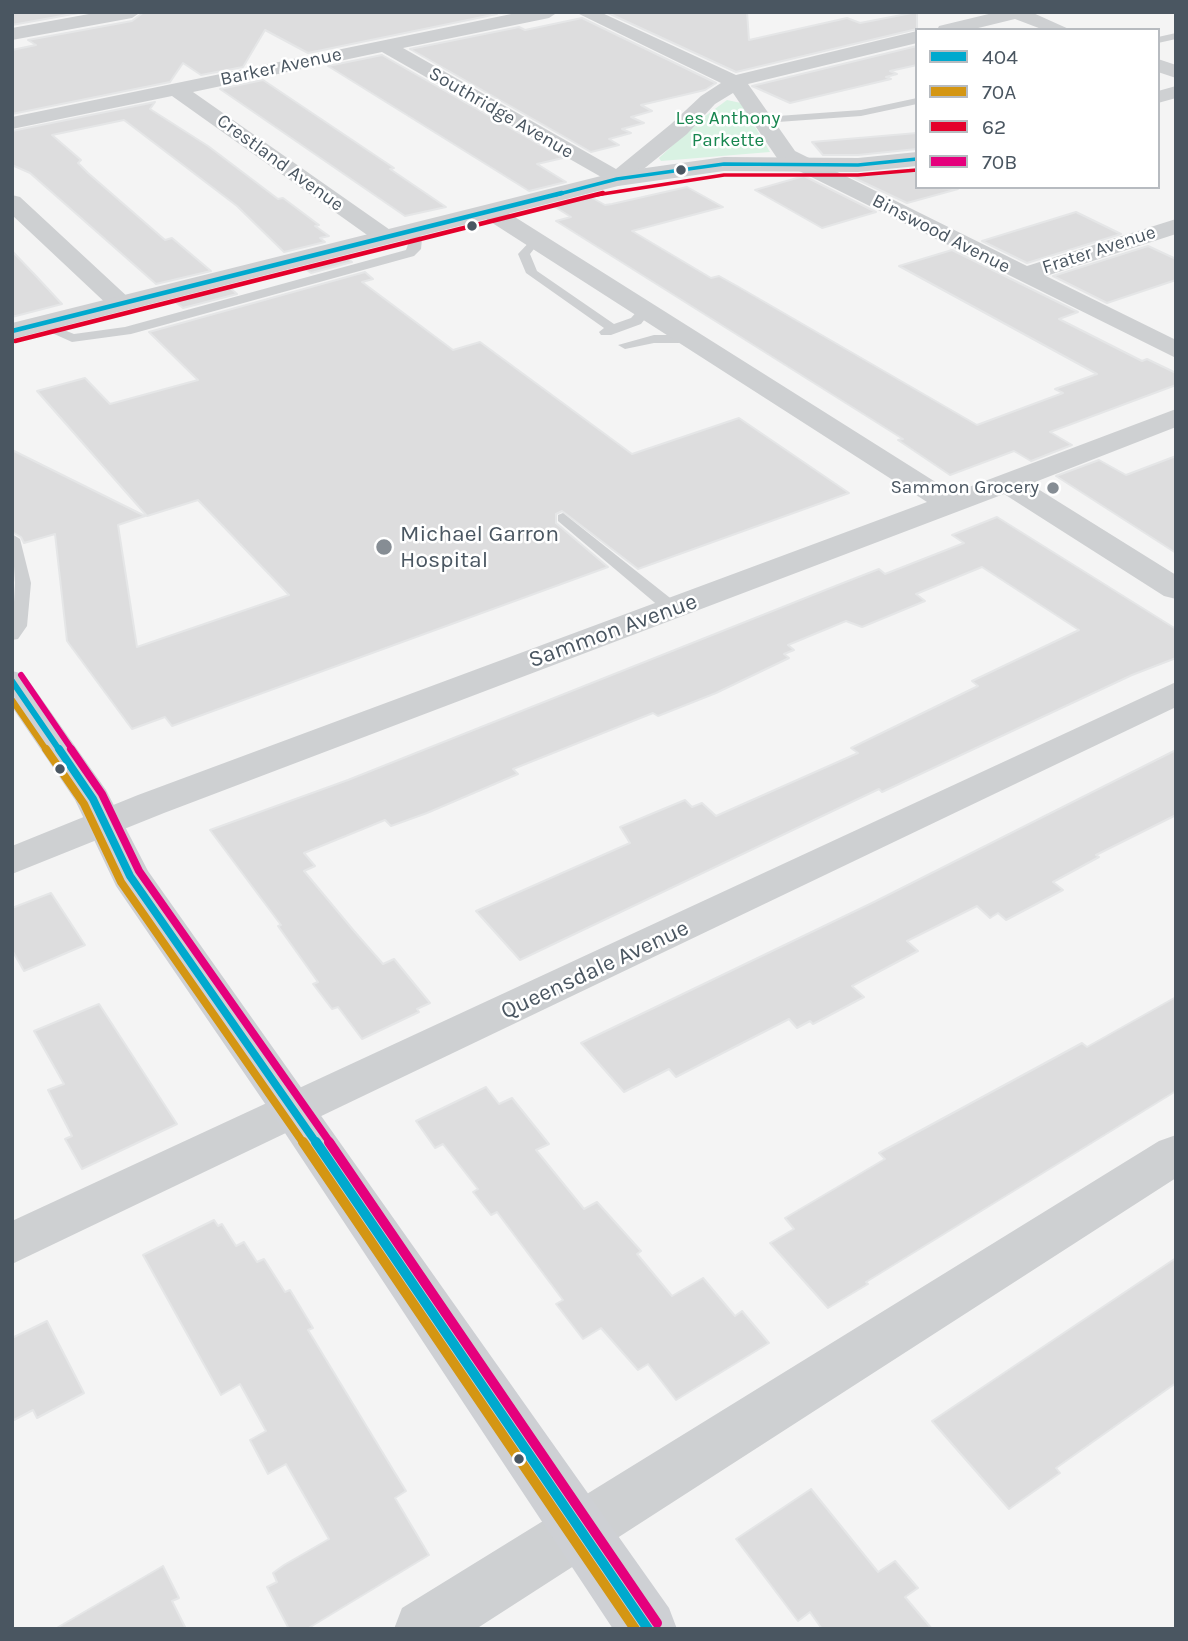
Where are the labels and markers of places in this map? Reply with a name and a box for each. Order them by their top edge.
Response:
unlabelled marker [674,163,688,177]
unlabelled marker [465,219,479,233]
place label: Sammon Grocery [890,477,1039,499]
marker: Sammon Grocery [1045,480,1061,496]
place label: Michael Garron Hospital [400,520,559,574]
marker: Michael Garron Hospital [374,537,394,557]
unlabelled marker [53,762,67,776]
unlabelled marker [512,1452,526,1466]

